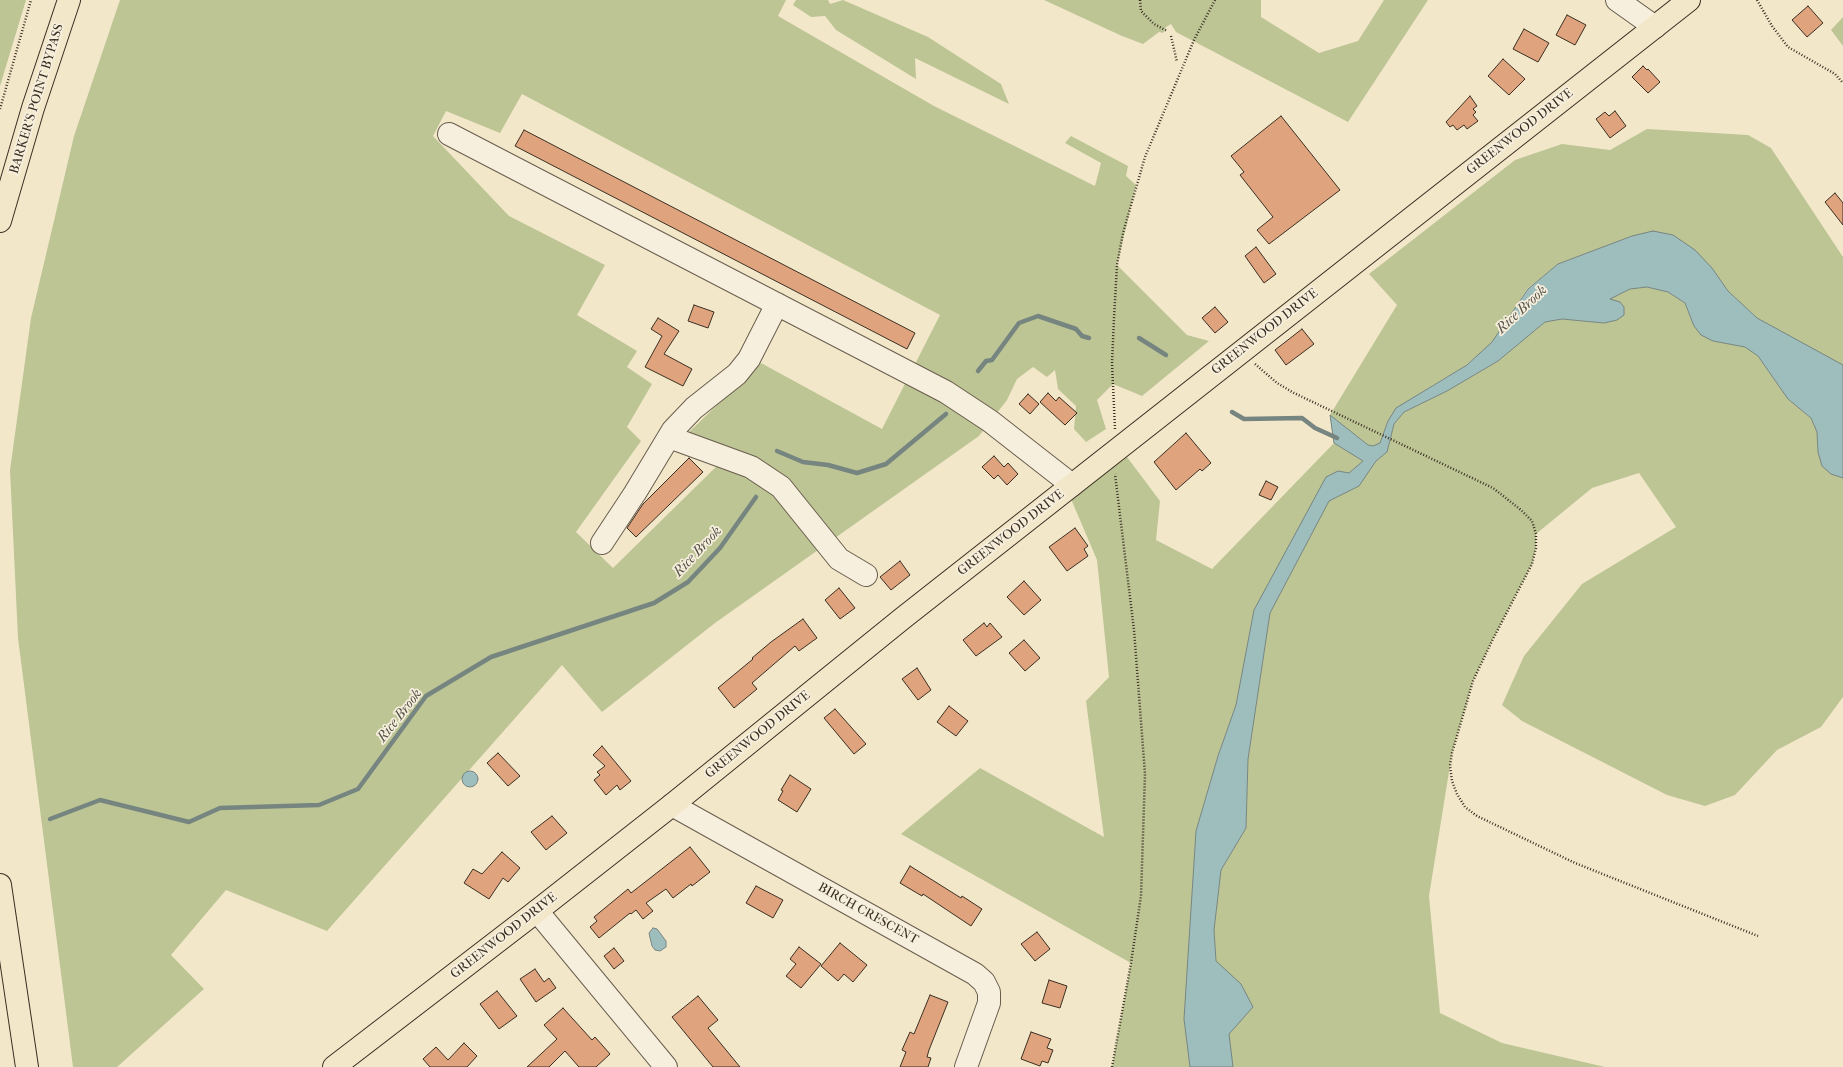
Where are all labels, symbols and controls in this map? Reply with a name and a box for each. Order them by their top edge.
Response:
street label: BARKER'S POINT BYPASS [7,22,67,176]
street label: GREENWOOD DRIVE [1464,86,1576,178]
water label: Rice Brook [1493,282,1551,338]
street label: GREENWOOD DRIVE [1209,286,1321,378]
street label: GREENWOOD DRIVE [955,487,1067,579]
water label: Rice Brook [670,523,726,581]
water label: Rice Brook [374,686,426,746]
street label: GREENWOOD DRIVE [702,688,814,782]
street label: BIRCH CRESCENT [815,880,921,948]
street label: GREENWOOD DRIVE [448,890,560,982]

